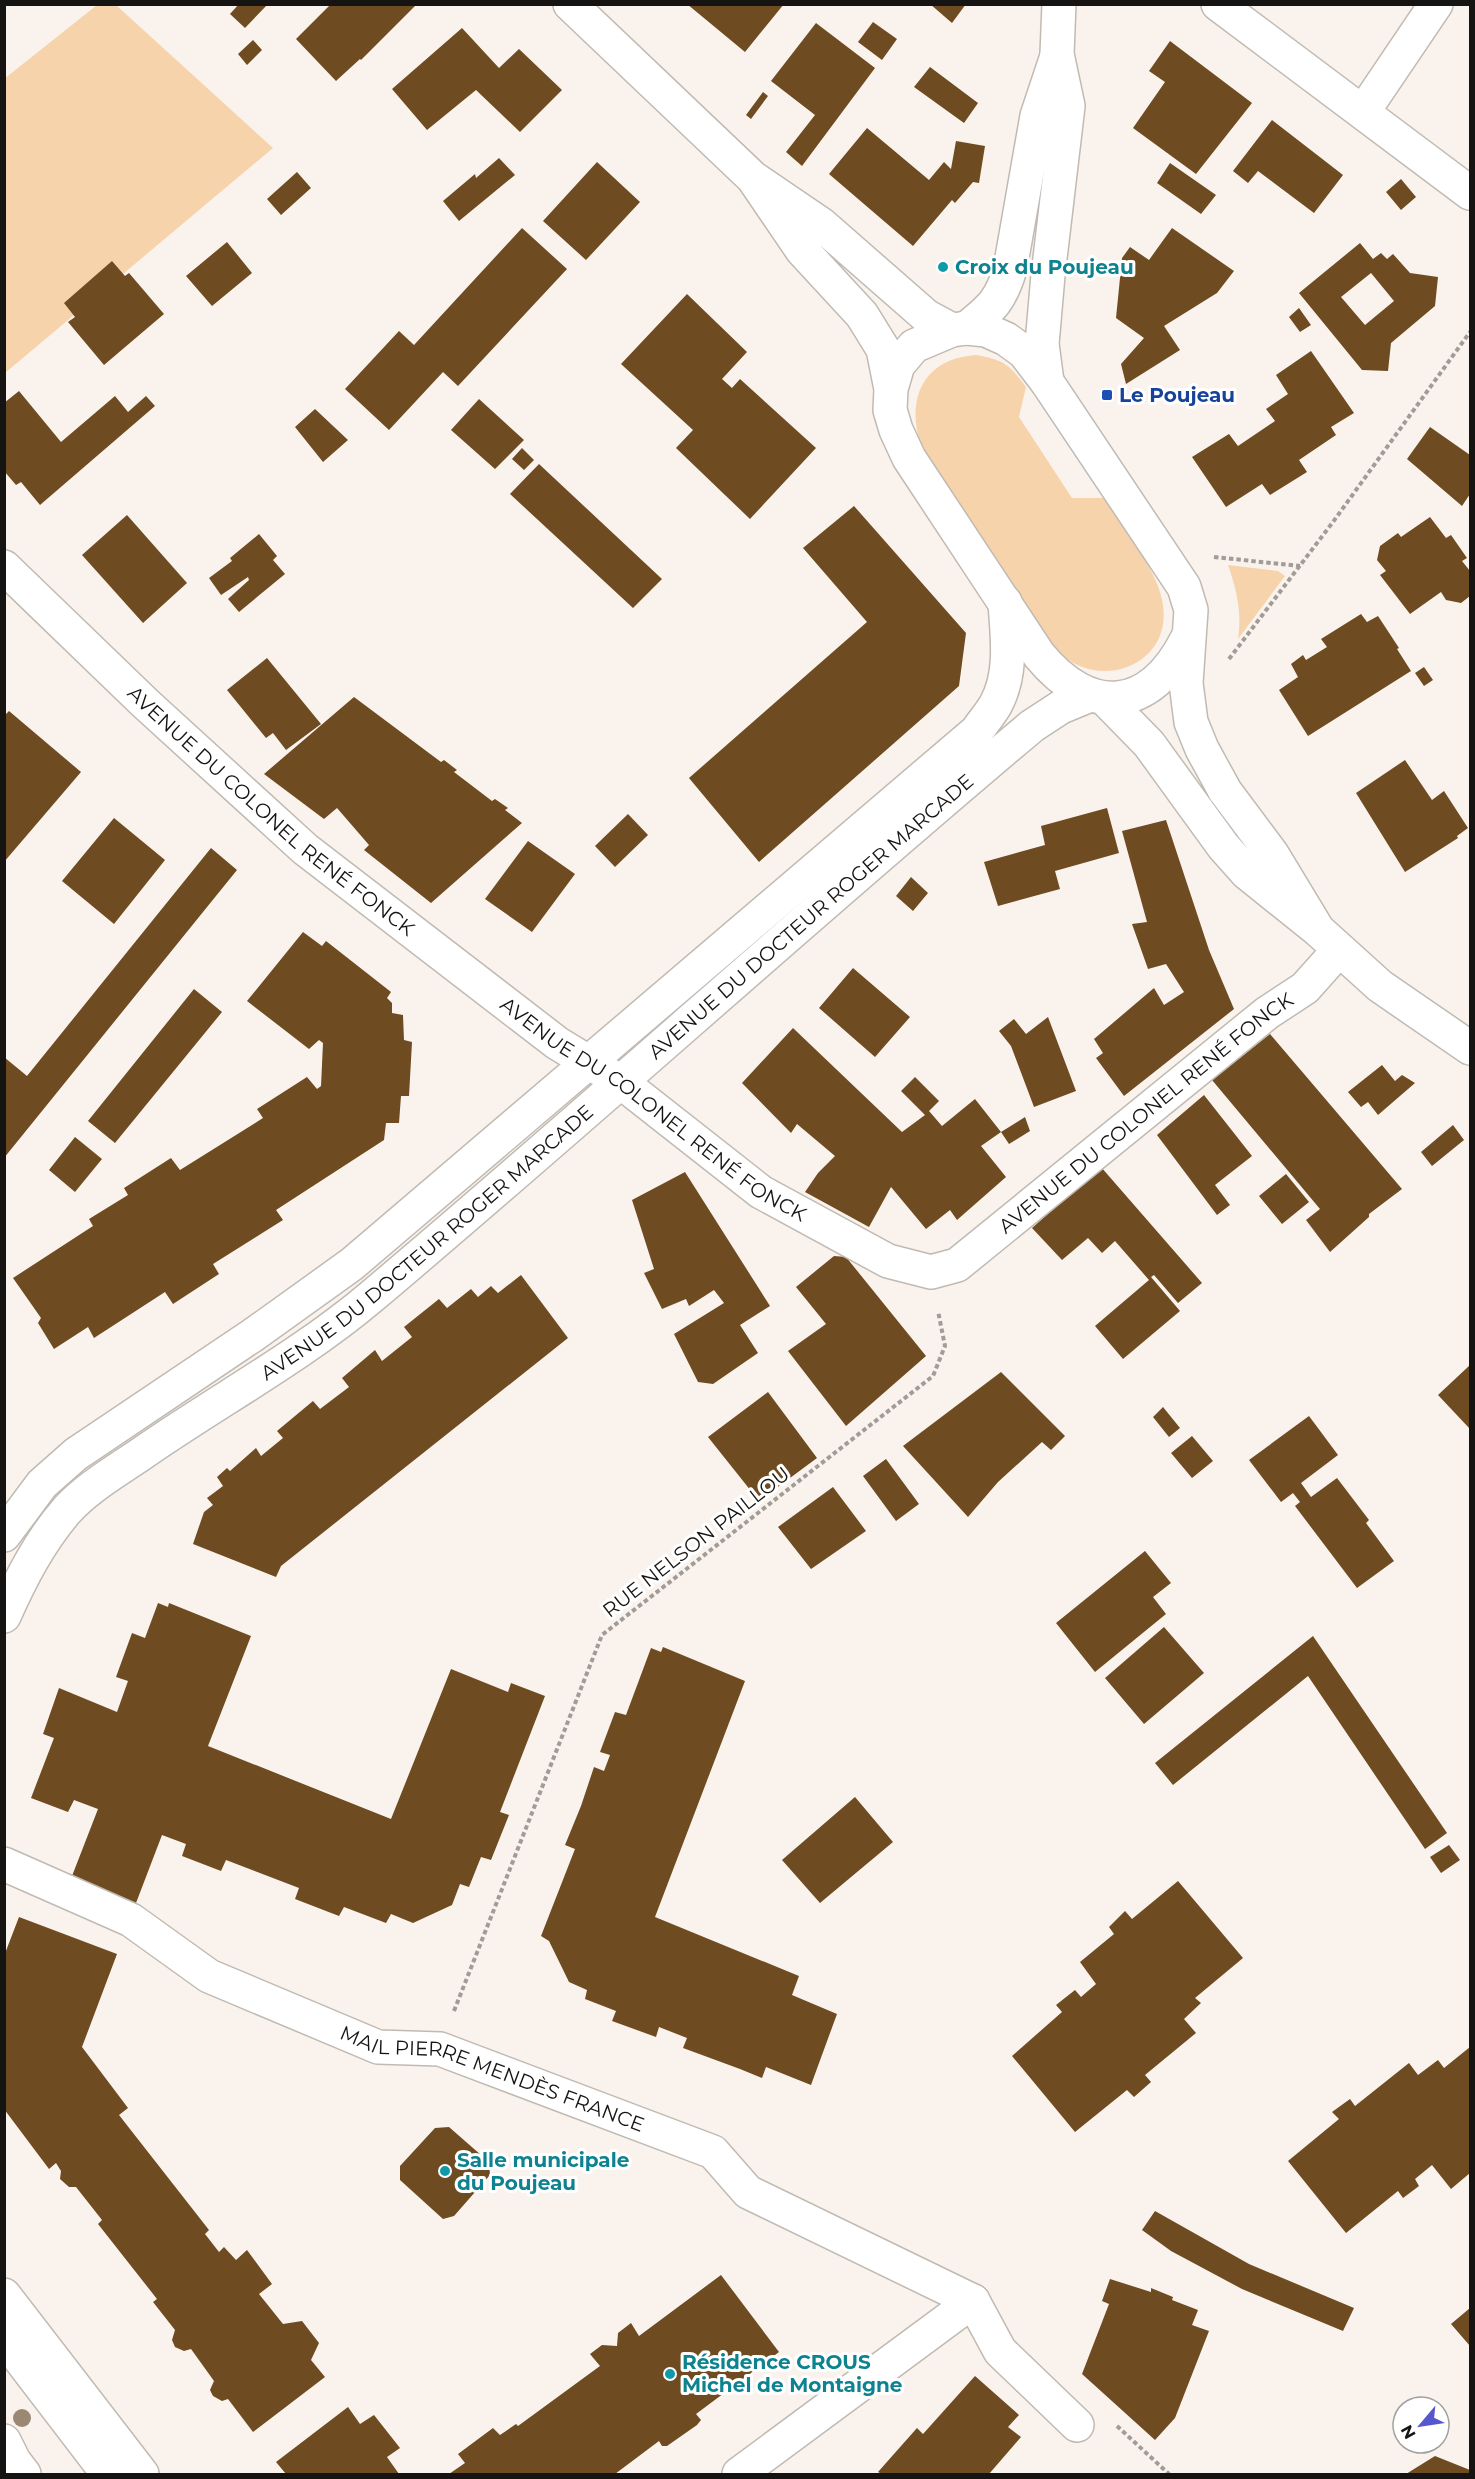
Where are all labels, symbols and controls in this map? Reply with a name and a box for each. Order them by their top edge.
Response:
place label: Croix du Poujeau [955,255,1134,279]
marker: Croix du Poujeau [936,260,950,274]
place label: Le Poujeau [1119,383,1235,407]
marker: Le Poujeau [1100,388,1114,402]
street label: AVENUE DU COLONEL RENÉ FONCK [123,681,420,941]
street label: AVENUE DU DOCTEUR ROGER MARCADE [643,769,978,1064]
street label: AVENUE DU COLONEL RENÉ FONCK [994,987,1298,1238]
street label: AVENUE DU COLONEL RENÉ FONCK [496,992,811,1227]
street label: AVENUE DU DOCTEUR ROGER MARCADE [256,1100,598,1385]
street label: RUE NELSON PAILLOU [598,1462,794,1622]
street label: MAIL PIERRE MENDÈS FRANCE [337,2021,648,2137]
place label: Salle municipale du Poujeau [457,2148,629,2195]
marker: Salle municipale du Poujeau [438,2164,452,2178]
place label: Résidence CROUS Michel de Montaigne [682,2350,902,2397]
marker: Résidence CROUS Michel de Montaigne [663,2367,677,2381]
north arrow [1391,2395,1451,2455]
text: N [1397,2422,1420,2442]

